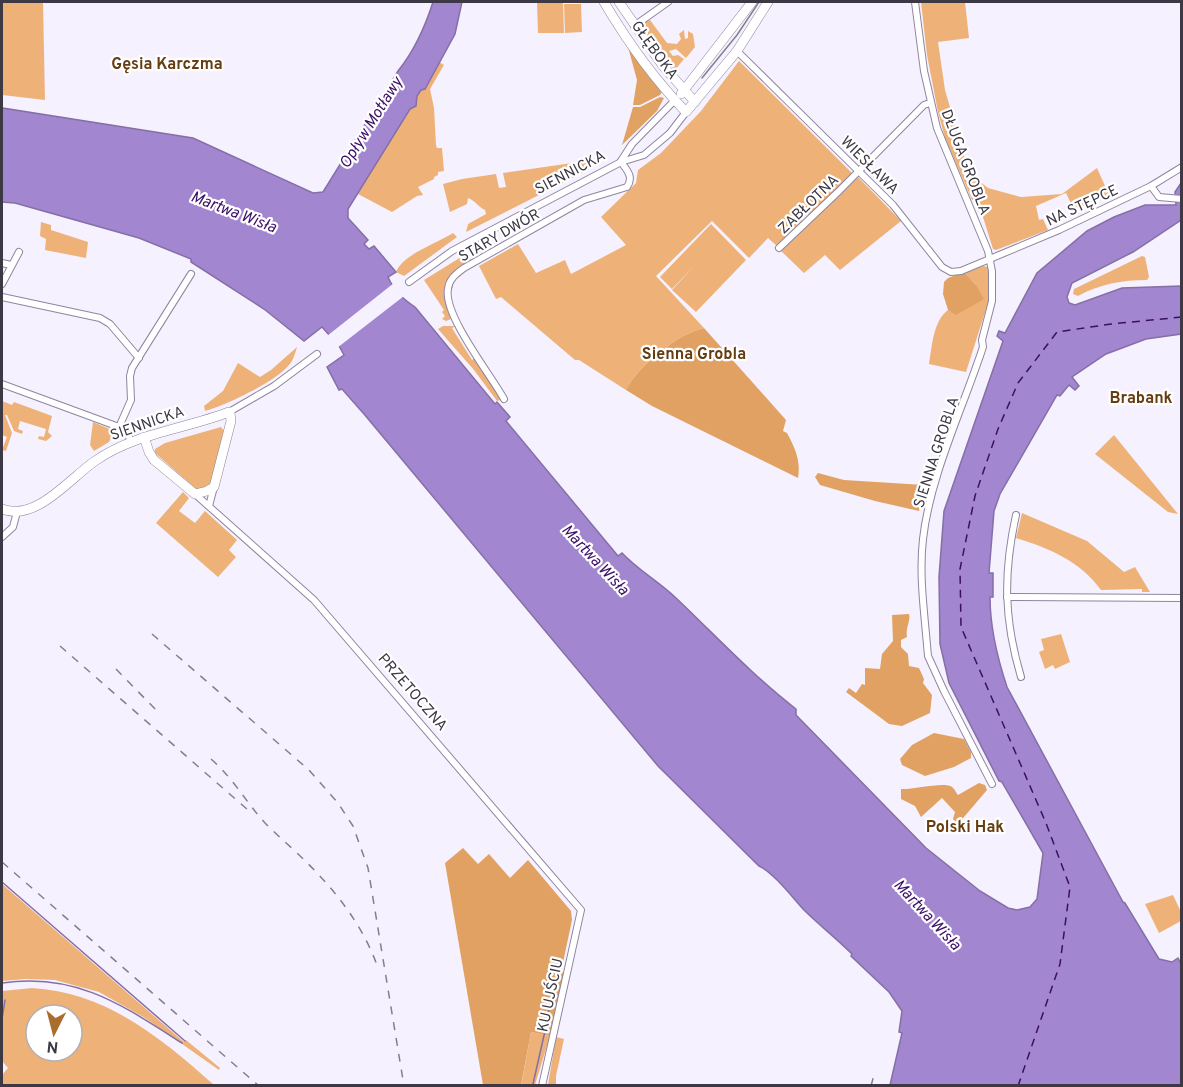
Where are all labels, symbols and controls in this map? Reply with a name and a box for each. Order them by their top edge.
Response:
street label: GŁĘBOKA [626,18,682,84]
district label: Gęsia Karczma [111,55,223,75]
water label: Opływ Motławy [336,72,409,173]
street label: DŁUGA GROBLA [936,107,993,218]
street label: WIESŁAWA [836,133,902,199]
street label: SIENNICKA [532,147,609,200]
street label: ZABŁOTNA [775,171,843,239]
street label: NA STĘPCE [1043,181,1122,231]
water label: Martwa Wisła [188,187,280,239]
street label: STARY DWÓR [455,204,544,267]
district label: Sienna Grobla [642,345,746,365]
district label: Brabank [1109,389,1173,409]
street label: SIENNA GROBLA [910,394,964,510]
street label: SIENNICKA [108,403,187,446]
water label: Martwa Wisła [557,521,633,601]
street label: PRZETOCZNA [373,650,451,736]
district label: Polski Hak [926,818,1004,838]
water label: Martwa Wisła [889,876,965,956]
street label: KU UJŚCIU [532,956,569,1034]
north arrow [24,1003,84,1063]
text: N [46,1035,59,1056]

